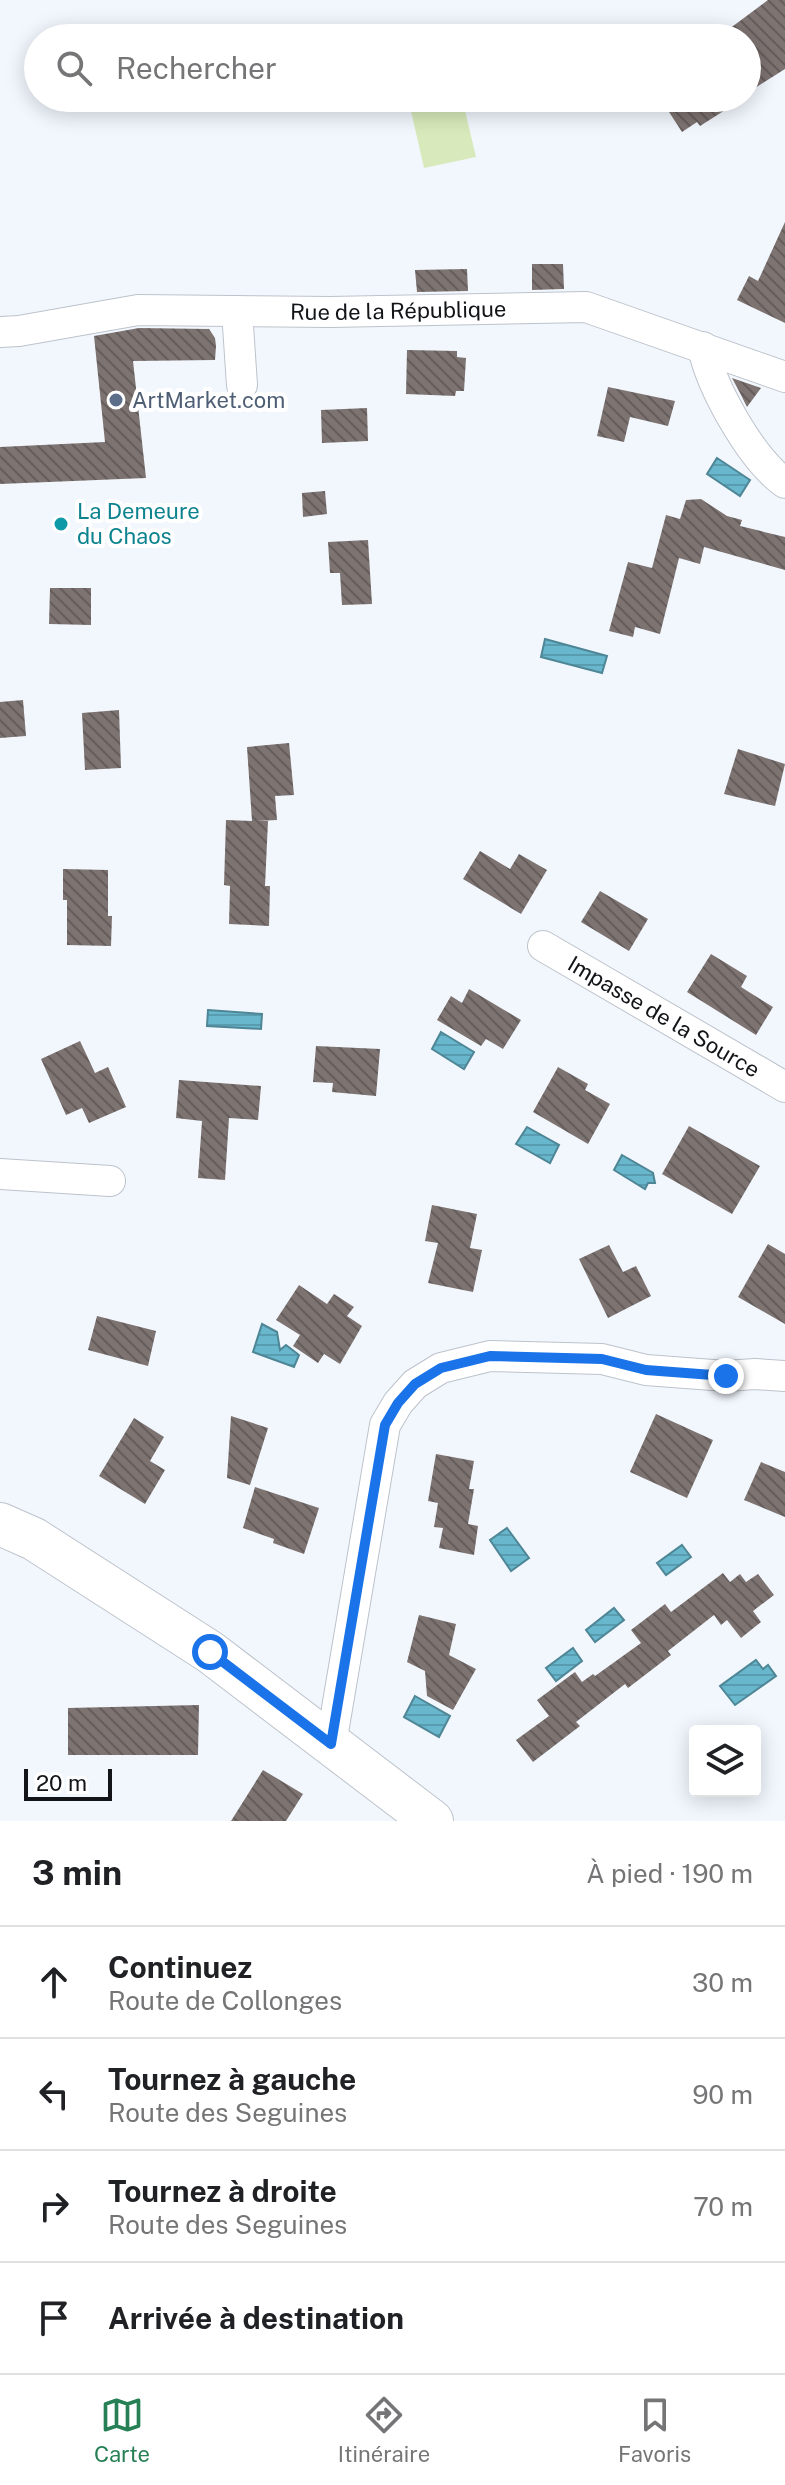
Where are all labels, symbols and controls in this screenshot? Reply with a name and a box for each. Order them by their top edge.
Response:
search box [24,24,761,112]
icon: search [52,46,96,90]
text: Rechercher [116,50,277,86]
street label: Rue de la République [290,296,506,325]
place label: ArtMarket.com [132,387,285,413]
marker: ArtMarket.com [107,391,125,409]
place label: La Demeure du Chaos [77,498,200,549]
marker: La Demeure du Chaos [52,515,70,533]
street label: Impasse de la Source [563,950,765,1083]
route end [708,1358,744,1394]
route start [192,1634,228,1670]
map controls [689,1725,761,1797]
button: layers [689,1725,761,1797]
scale bar [24,1765,112,1801]
text: 20 m [36,1770,87,1796]
text: 3 min [32,1853,122,1893]
text: À pied · 190 m [586,1858,753,1889]
text: Continuez [108,1949,252,1985]
icon: ahead [32,1960,76,2004]
text: 30 m [692,1967,753,1998]
text: Route de Collonges [108,1985,342,2016]
text: Tournez à gauche [108,2061,356,2097]
icon: left [32,2072,76,2116]
text: 90 m [692,2079,753,2110]
text: Route des Seguines [108,2097,347,2128]
text: Tournez à droite [108,2173,337,2209]
icon: right [32,2184,76,2228]
text: 70 m [693,2191,753,2222]
text: Route des Seguines [108,2209,347,2240]
icon: arrive [32,2296,76,2340]
text: Arrivée à destination [108,2300,404,2336]
tab: Carte [94,2393,150,2467]
tab: Itinéraire [338,2393,430,2467]
tab: Favoris [618,2393,691,2467]

